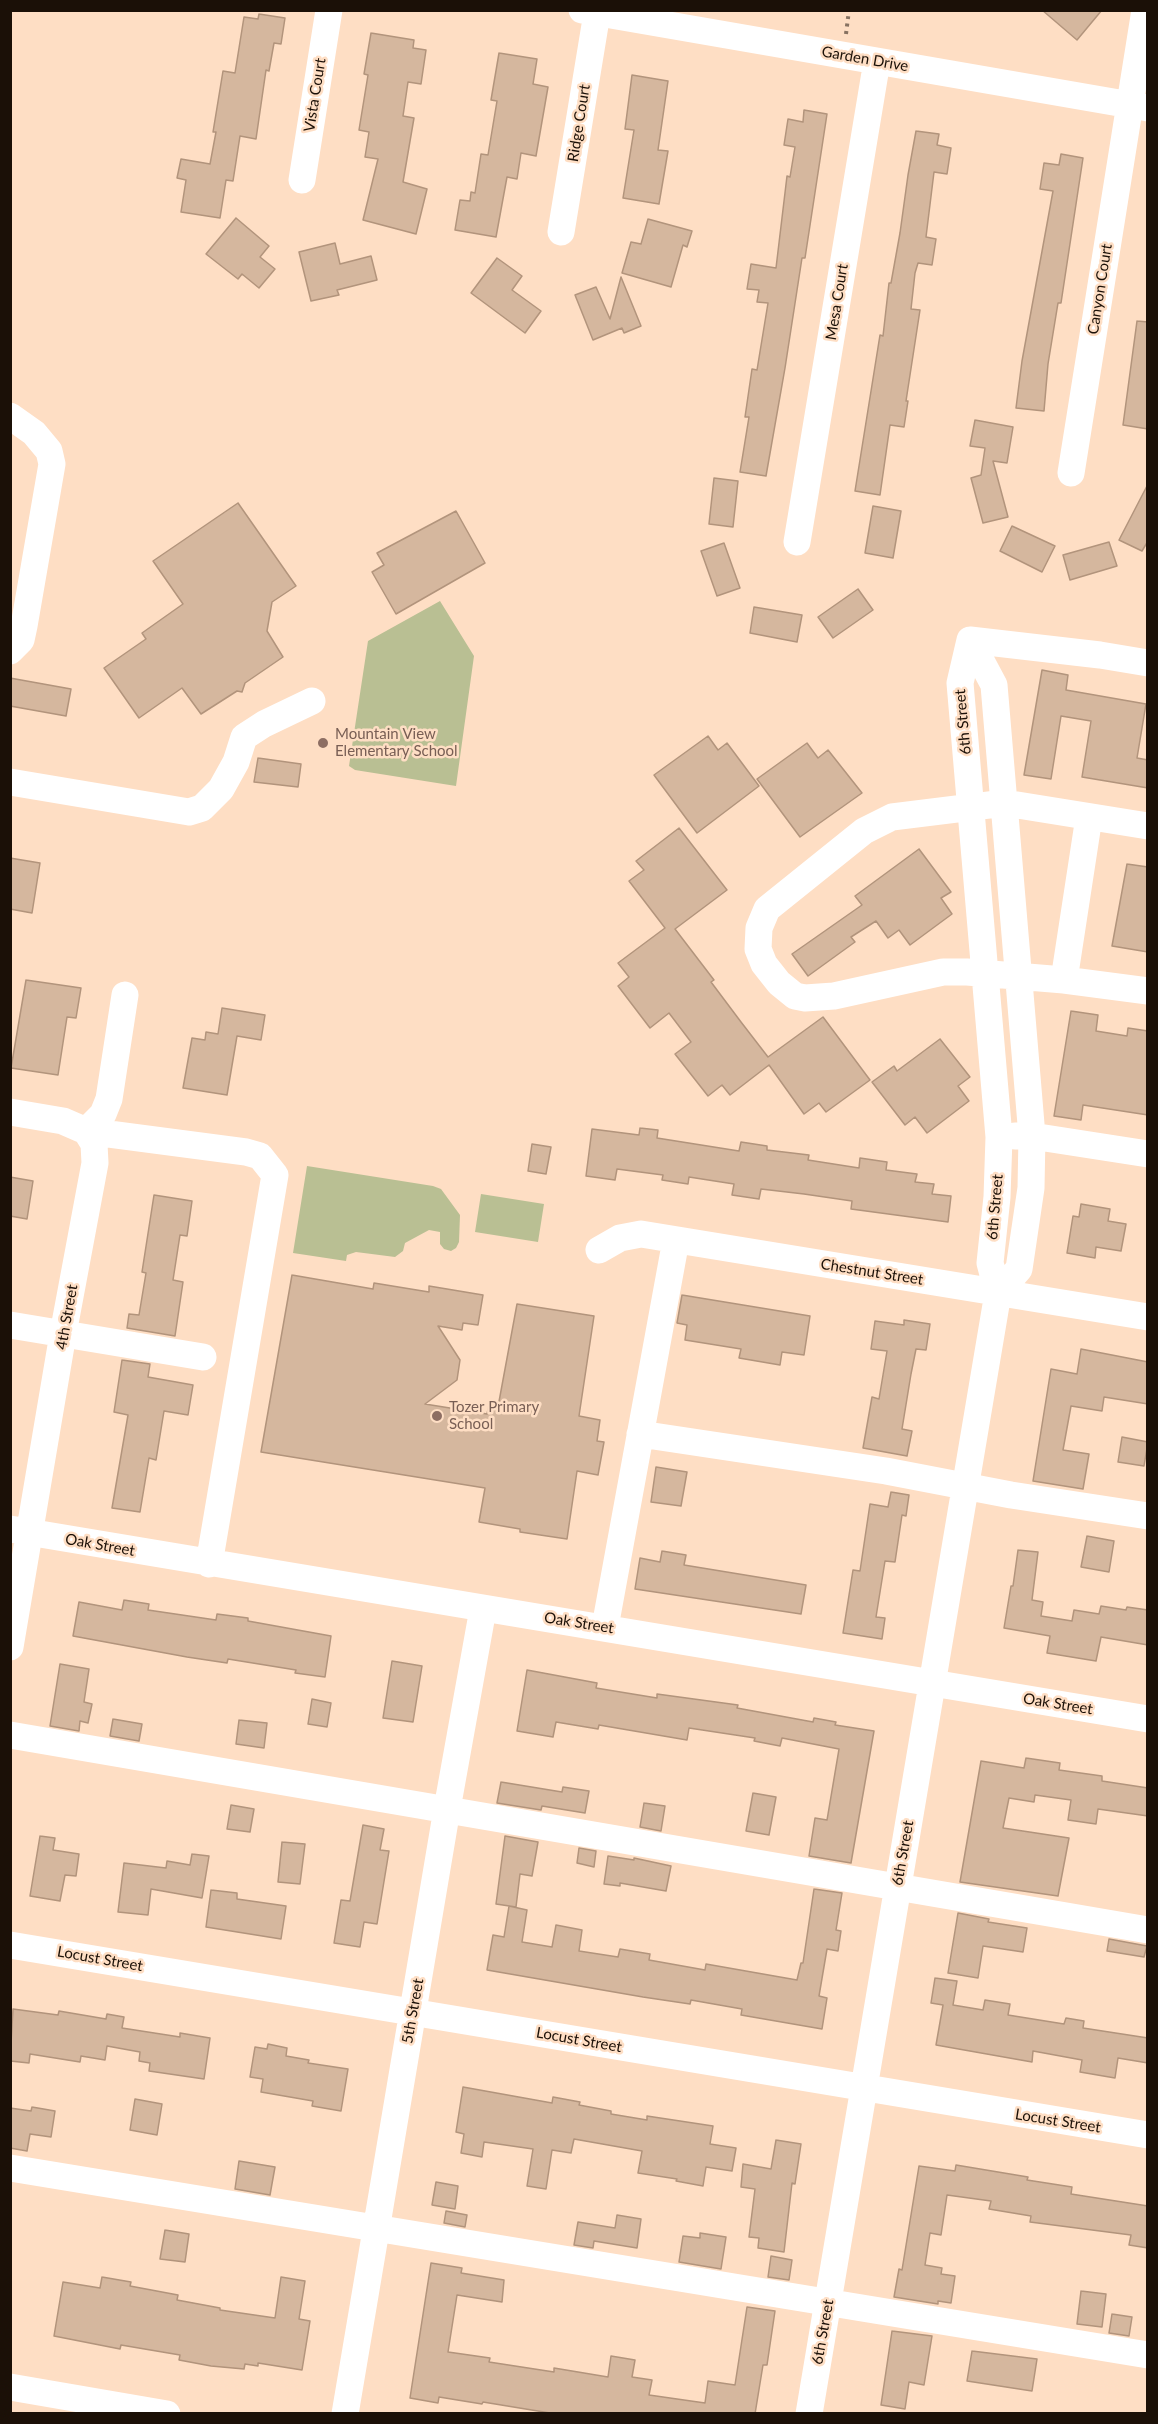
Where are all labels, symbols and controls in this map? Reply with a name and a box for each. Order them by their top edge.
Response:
street label: Garden Drive [820,43,910,75]
street label: Vista Court [300,57,330,133]
street label: Ridge Court [564,83,594,163]
street label: Canyon Court [1084,242,1116,336]
street label: Mesa Court [822,263,852,341]
street label: 6th Street [951,688,975,756]
place label: Mountain View Elementary School [335,725,458,760]
marker: Mountain View Elementary School [316,736,330,750]
street label: 6th Street [983,1173,1007,1241]
street label: Chestnut Street [819,1255,925,1289]
street label: 4th Street [52,1283,82,1351]
place label: Tozer Primary School [449,1398,539,1433]
marker: Tozer Primary School [430,1409,444,1423]
street label: Oak Street [64,1530,136,1560]
street label: Oak Street [543,1609,615,1637]
street label: Oak Street [1022,1690,1094,1718]
street label: 6th Street [888,1819,918,1887]
street label: Locust Street [56,1943,144,1975]
street label: 5th Street [398,1977,428,2045]
street label: Locust Street [535,2024,623,2056]
street label: Locust Street [1014,2105,1102,2137]
street label: 6th Street [808,2298,838,2366]

